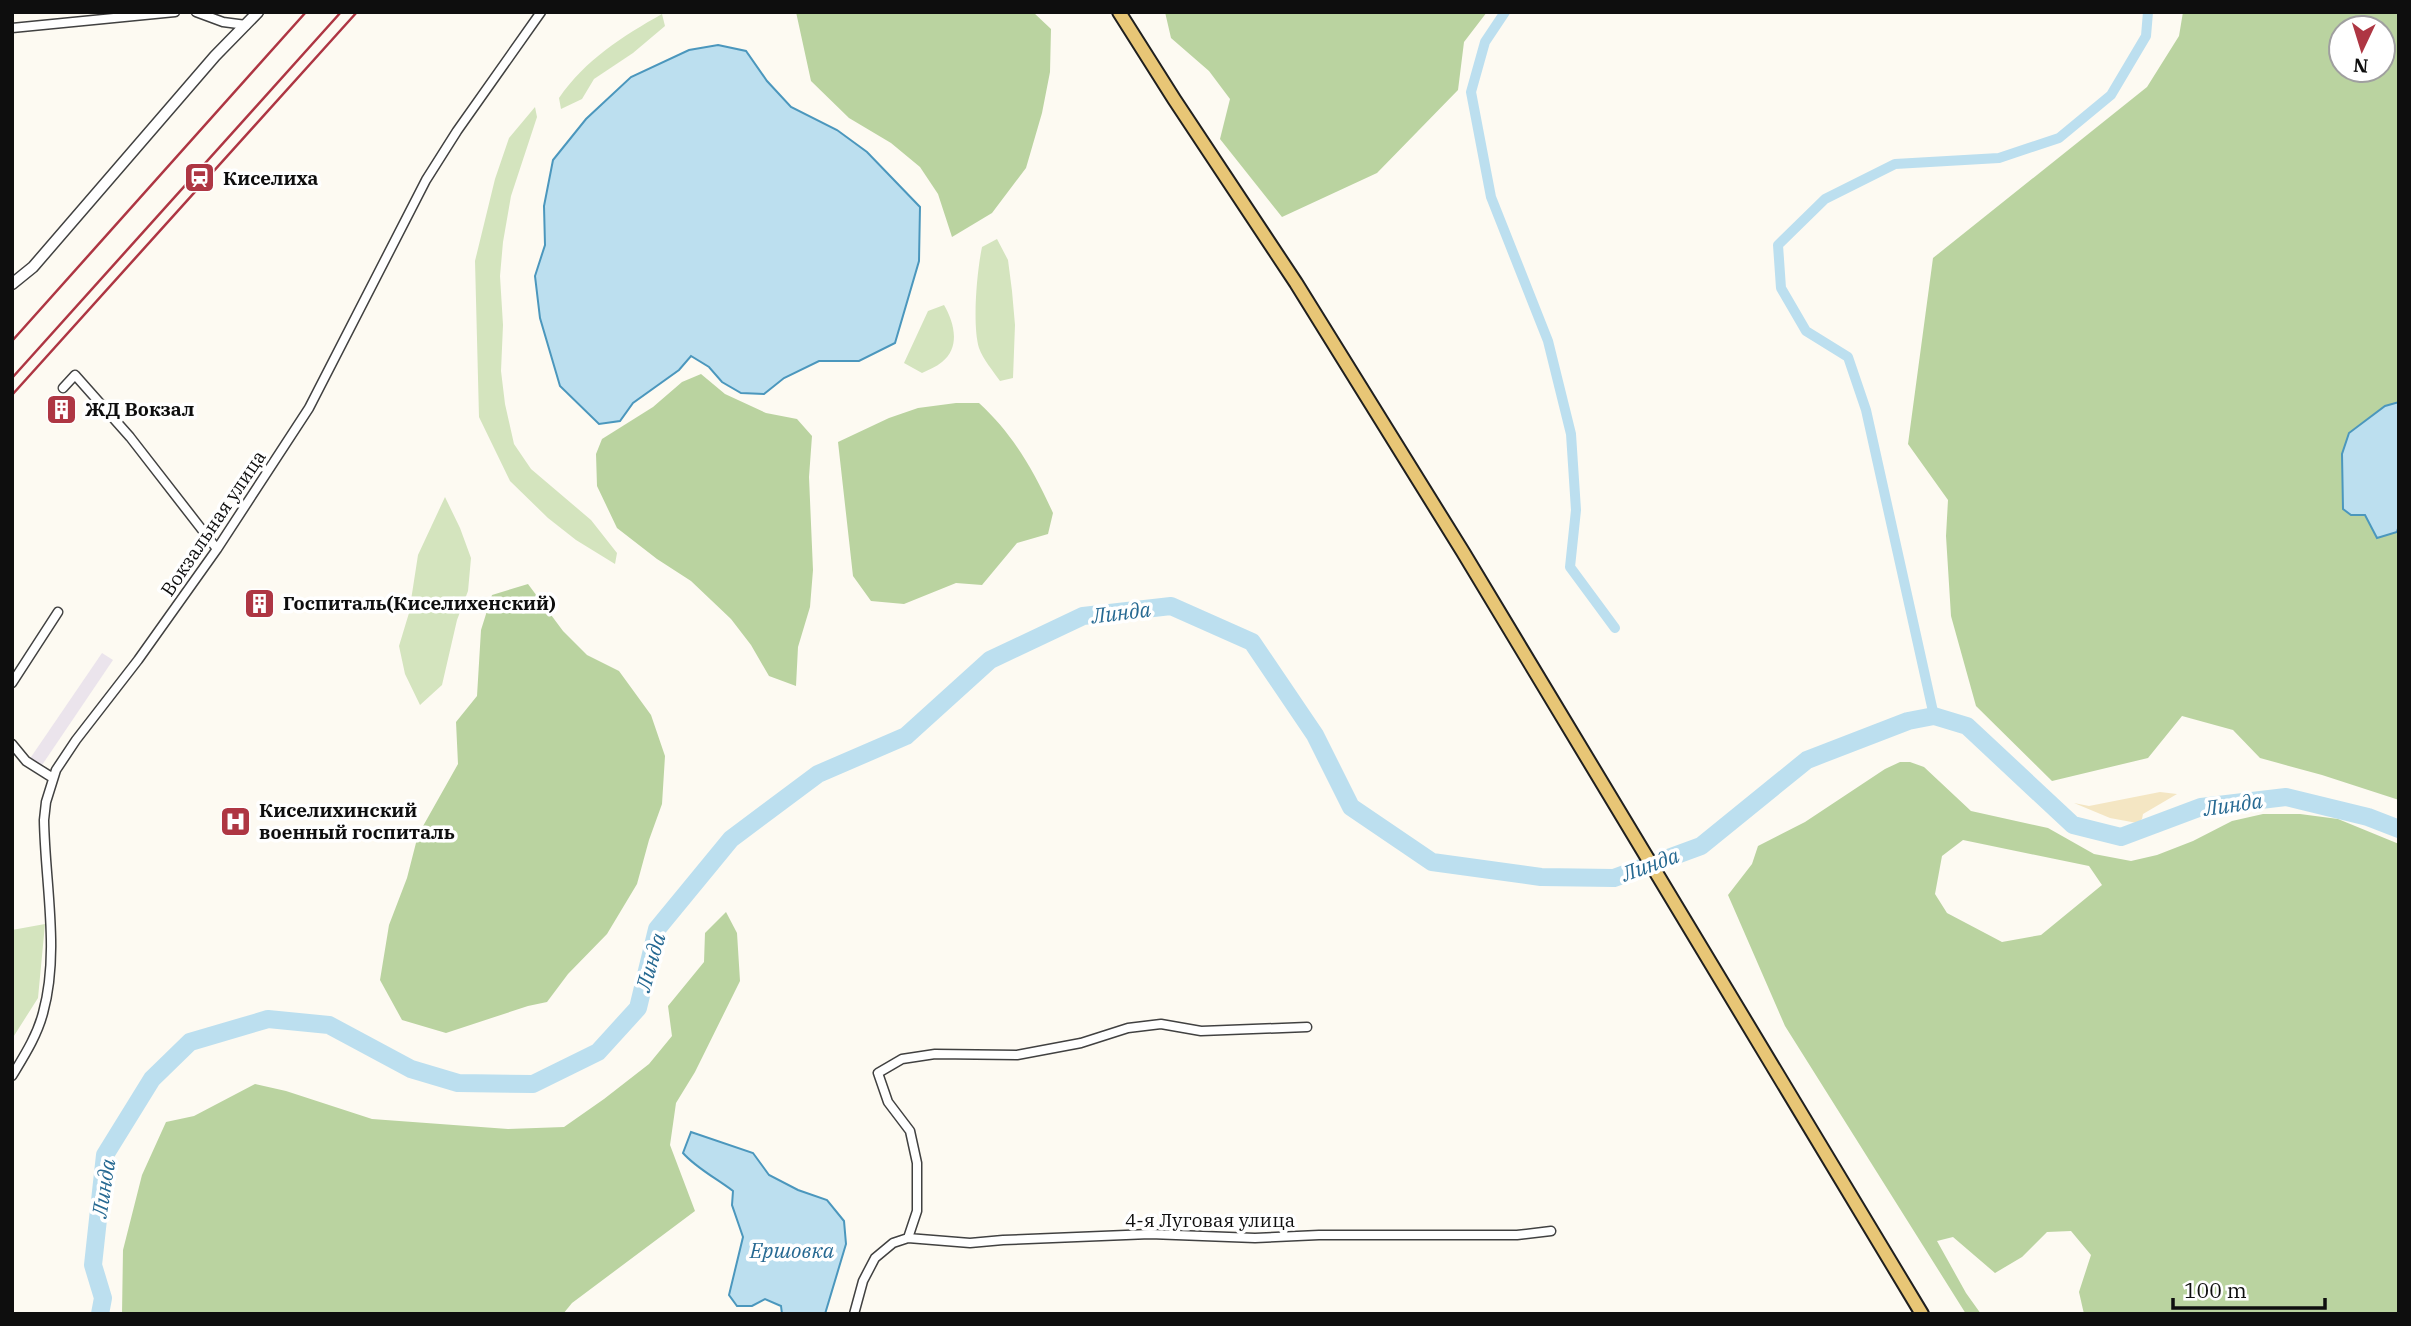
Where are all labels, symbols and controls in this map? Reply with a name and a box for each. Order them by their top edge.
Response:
north arrow [2327,14,2397,84]
text: N [2352,53,2369,78]
station icon: Киселиха [183,161,217,195]
place label: Киселиха [223,166,319,190]
building icon: ЖД Вокзал [45,392,79,426]
place label: ЖД Вокзал [85,397,194,421]
street label: Вокзальная улица [155,445,271,601]
building icon: Госпиталь(Киселихенский) [243,586,277,620]
place label: Госпиталь(Киселихенский) [283,591,556,615]
water label: Линда [1089,594,1153,630]
water label: Линда [2201,786,2265,822]
place label: Киселихинский военный госпиталь [259,798,455,844]
hospital icon: Киселихинский военный госпиталь [219,804,253,838]
water label: Линда [1616,840,1683,888]
water label: Линда [628,929,672,995]
water label: Линда [84,1156,122,1221]
street label: 4-я Луговая улица [1125,1208,1295,1232]
water label: Ершовка [749,1236,835,1264]
scale bar [2173,1266,2325,1310]
text: 100 m [2184,1276,2247,1304]

